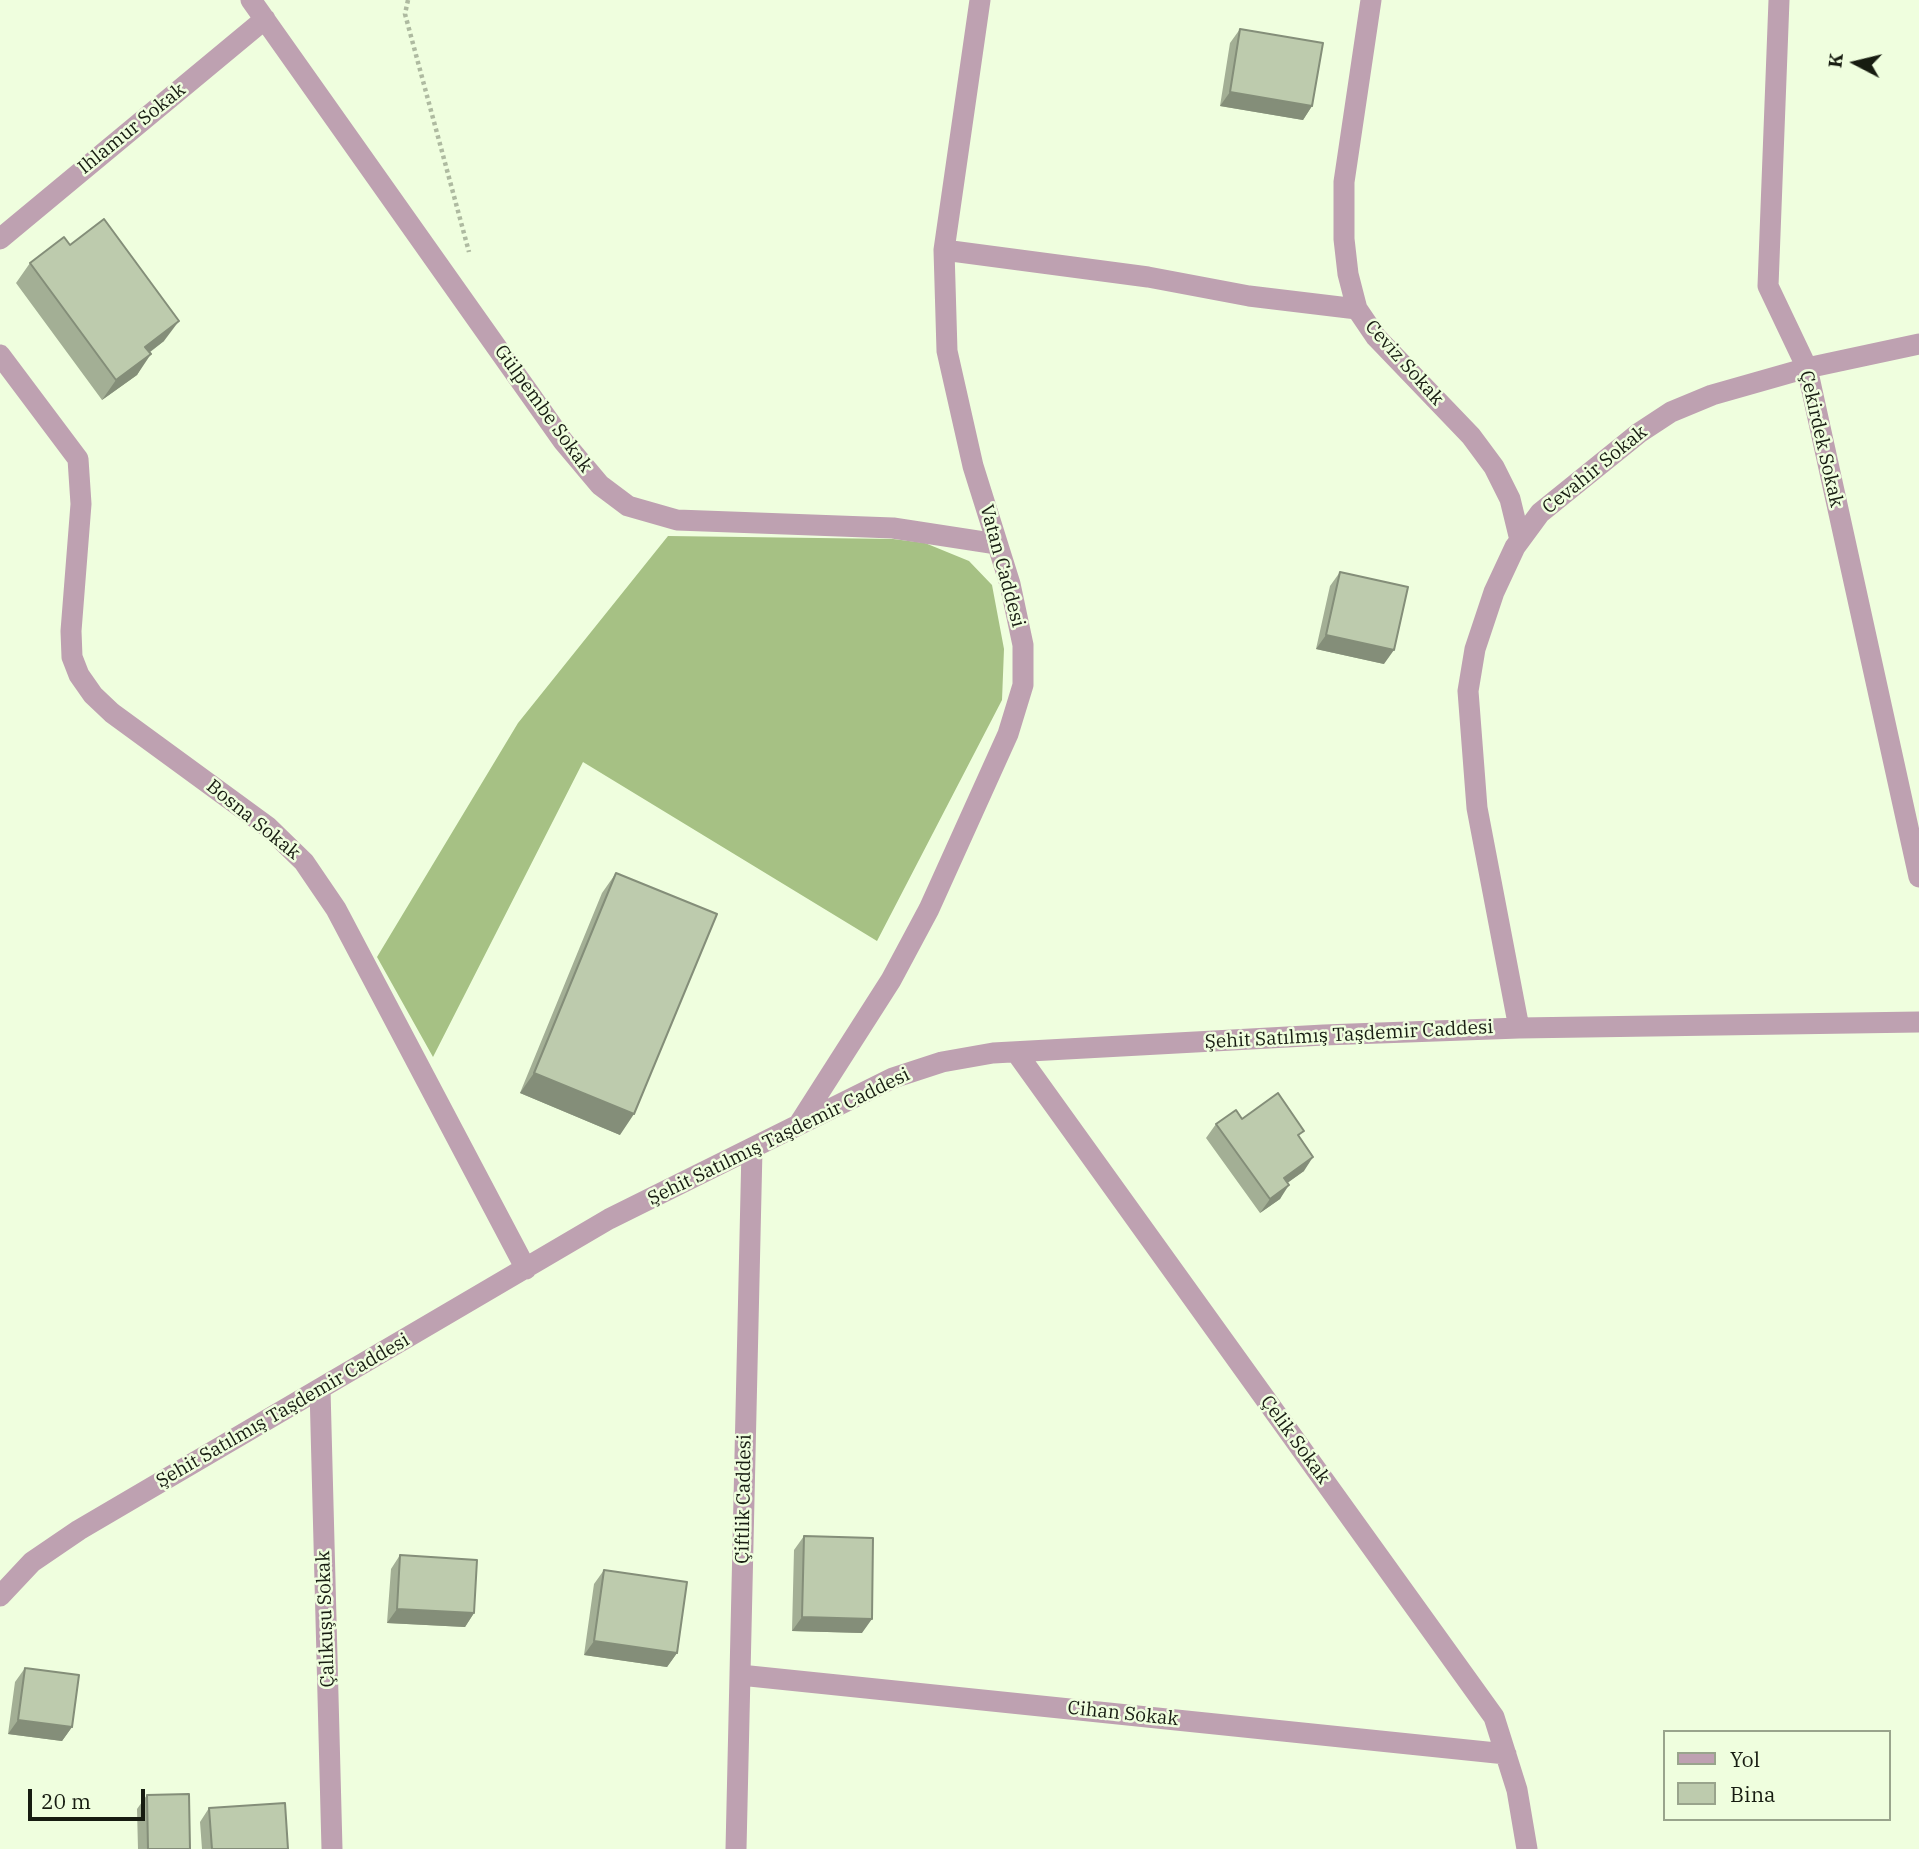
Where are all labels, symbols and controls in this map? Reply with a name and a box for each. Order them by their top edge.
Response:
north arrow [1821,28,1891,98]
text: K [1822,52,1848,69]
street label: Ihlamur Sokak [74,79,190,179]
street label: Ceviz Sokak [1360,316,1448,410]
street label: Gülpembe Sokak [489,341,597,477]
street label: Çekirdek Sokak [1794,368,1848,510]
street label: Cevahir Sokak [1538,421,1652,519]
street label: Vatan Caddesi [975,502,1029,630]
street label: Bosna Sokak [201,775,305,865]
street label: Şehit Satılmış Taşdemir Caddesi [1204,1016,1494,1054]
street label: Şehit Satılmış Taşdemir Caddesi [644,1063,914,1211]
street label: Şehit Satılmış Taşdemir Caddesi [152,1329,414,1493]
street label: Çelik Sokak [1255,1391,1335,1489]
street label: Çiftlik Caddesi [731,1434,757,1564]
street label: Çalıkuşu Sokak [312,1550,340,1688]
street label: Cihan Sokak [1066,1697,1180,1731]
legend [1664,1730,1891,1821]
text: Yol [1730,1745,1760,1773]
scale bar [32,1776,149,1820]
text: Bina [1730,1780,1776,1808]
text: 20 m [41,1787,91,1815]

